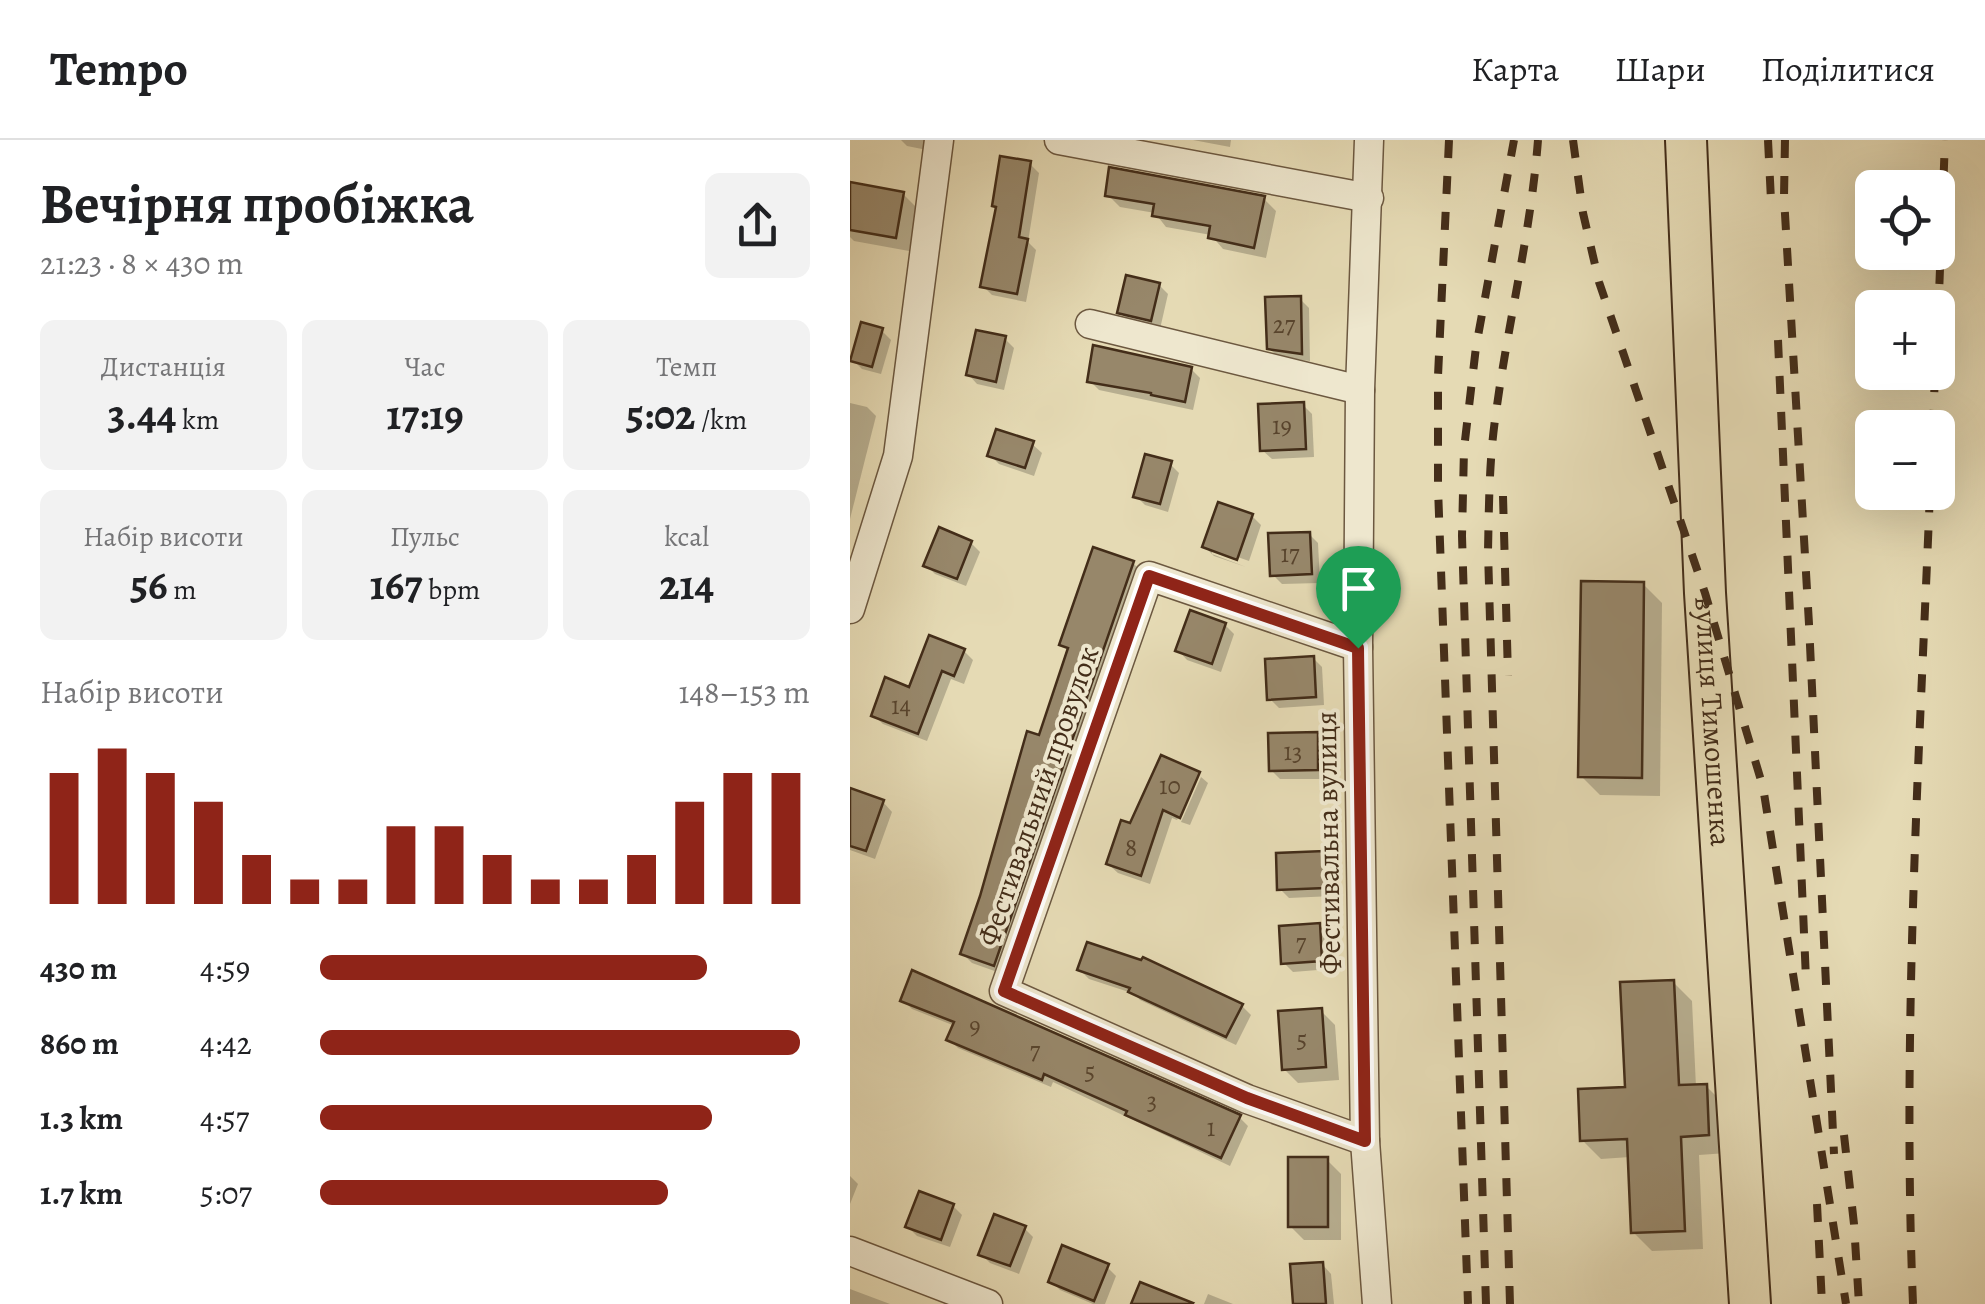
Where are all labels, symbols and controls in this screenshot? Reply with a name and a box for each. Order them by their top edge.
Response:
text: Tempo [50,36,188,102]
text: Карта [1471,45,1559,93]
text: Шари [1614,45,1706,93]
text: Поділитися [1761,45,1935,93]
text: Вечірня пробіжка [40,166,474,241]
map controls [1855,170,1955,510]
button: locate [1855,170,1955,270]
button: share [705,173,810,278]
text: 21:23 · 8 × 430 m [40,241,244,285]
button: + [1855,290,1955,390]
house number: 27 [1273,308,1296,342]
text: Дистанція [101,348,226,386]
text: Час [404,348,446,386]
text: Темп [656,348,717,386]
text: 3.44 [107,386,176,443]
text: 17:19 [386,386,464,443]
text: 5:02 [626,386,695,443]
text: km [176,401,219,439]
text: /km [695,401,747,439]
house number: 19 [1272,409,1292,443]
button: − [1855,410,1955,510]
text: Набір висоти [83,518,244,556]
text: Пульс [390,518,460,556]
text: kcal [664,518,709,556]
house number: 17 [1280,537,1300,571]
pin [1316,546,1401,649]
text: 56 [130,556,168,613]
text: 167 [370,556,422,613]
text: 214 [659,556,714,613]
icon: arrive [1331,561,1386,616]
text: m [168,571,197,609]
text: bpm [422,571,480,609]
street label: вулиця Тимошенка [1685,595,1741,848]
street label: Фестивальний провулок [968,641,1108,951]
text: Набір висоти [40,670,224,714]
text: 148–153 m [679,670,810,714]
house number: 14 [891,689,911,723]
street label: Фестивальна вулиця [1306,711,1350,975]
house number: 13 [1284,735,1302,769]
house number: 10 [1159,769,1181,803]
house number: 8 [1125,831,1137,865]
house number: 7 [1296,926,1307,960]
text: 430 m [40,946,117,990]
text: 4:59 [200,946,250,990]
house number: 9 [969,1009,981,1043]
text: 860 m [40,1021,119,1065]
text: 4:42 [200,1021,252,1065]
house number: 5 [1297,1022,1307,1056]
house number: 7 [1030,1034,1041,1068]
house number: 5 [1085,1054,1095,1088]
house number: 3 [1147,1084,1157,1118]
text: 1.3 km [40,1096,123,1140]
text: 4:57 [200,1096,249,1140]
house number: 1 [1207,1111,1215,1145]
text: 1.7 km [40,1171,123,1215]
text: 5:07 [200,1171,252,1215]

